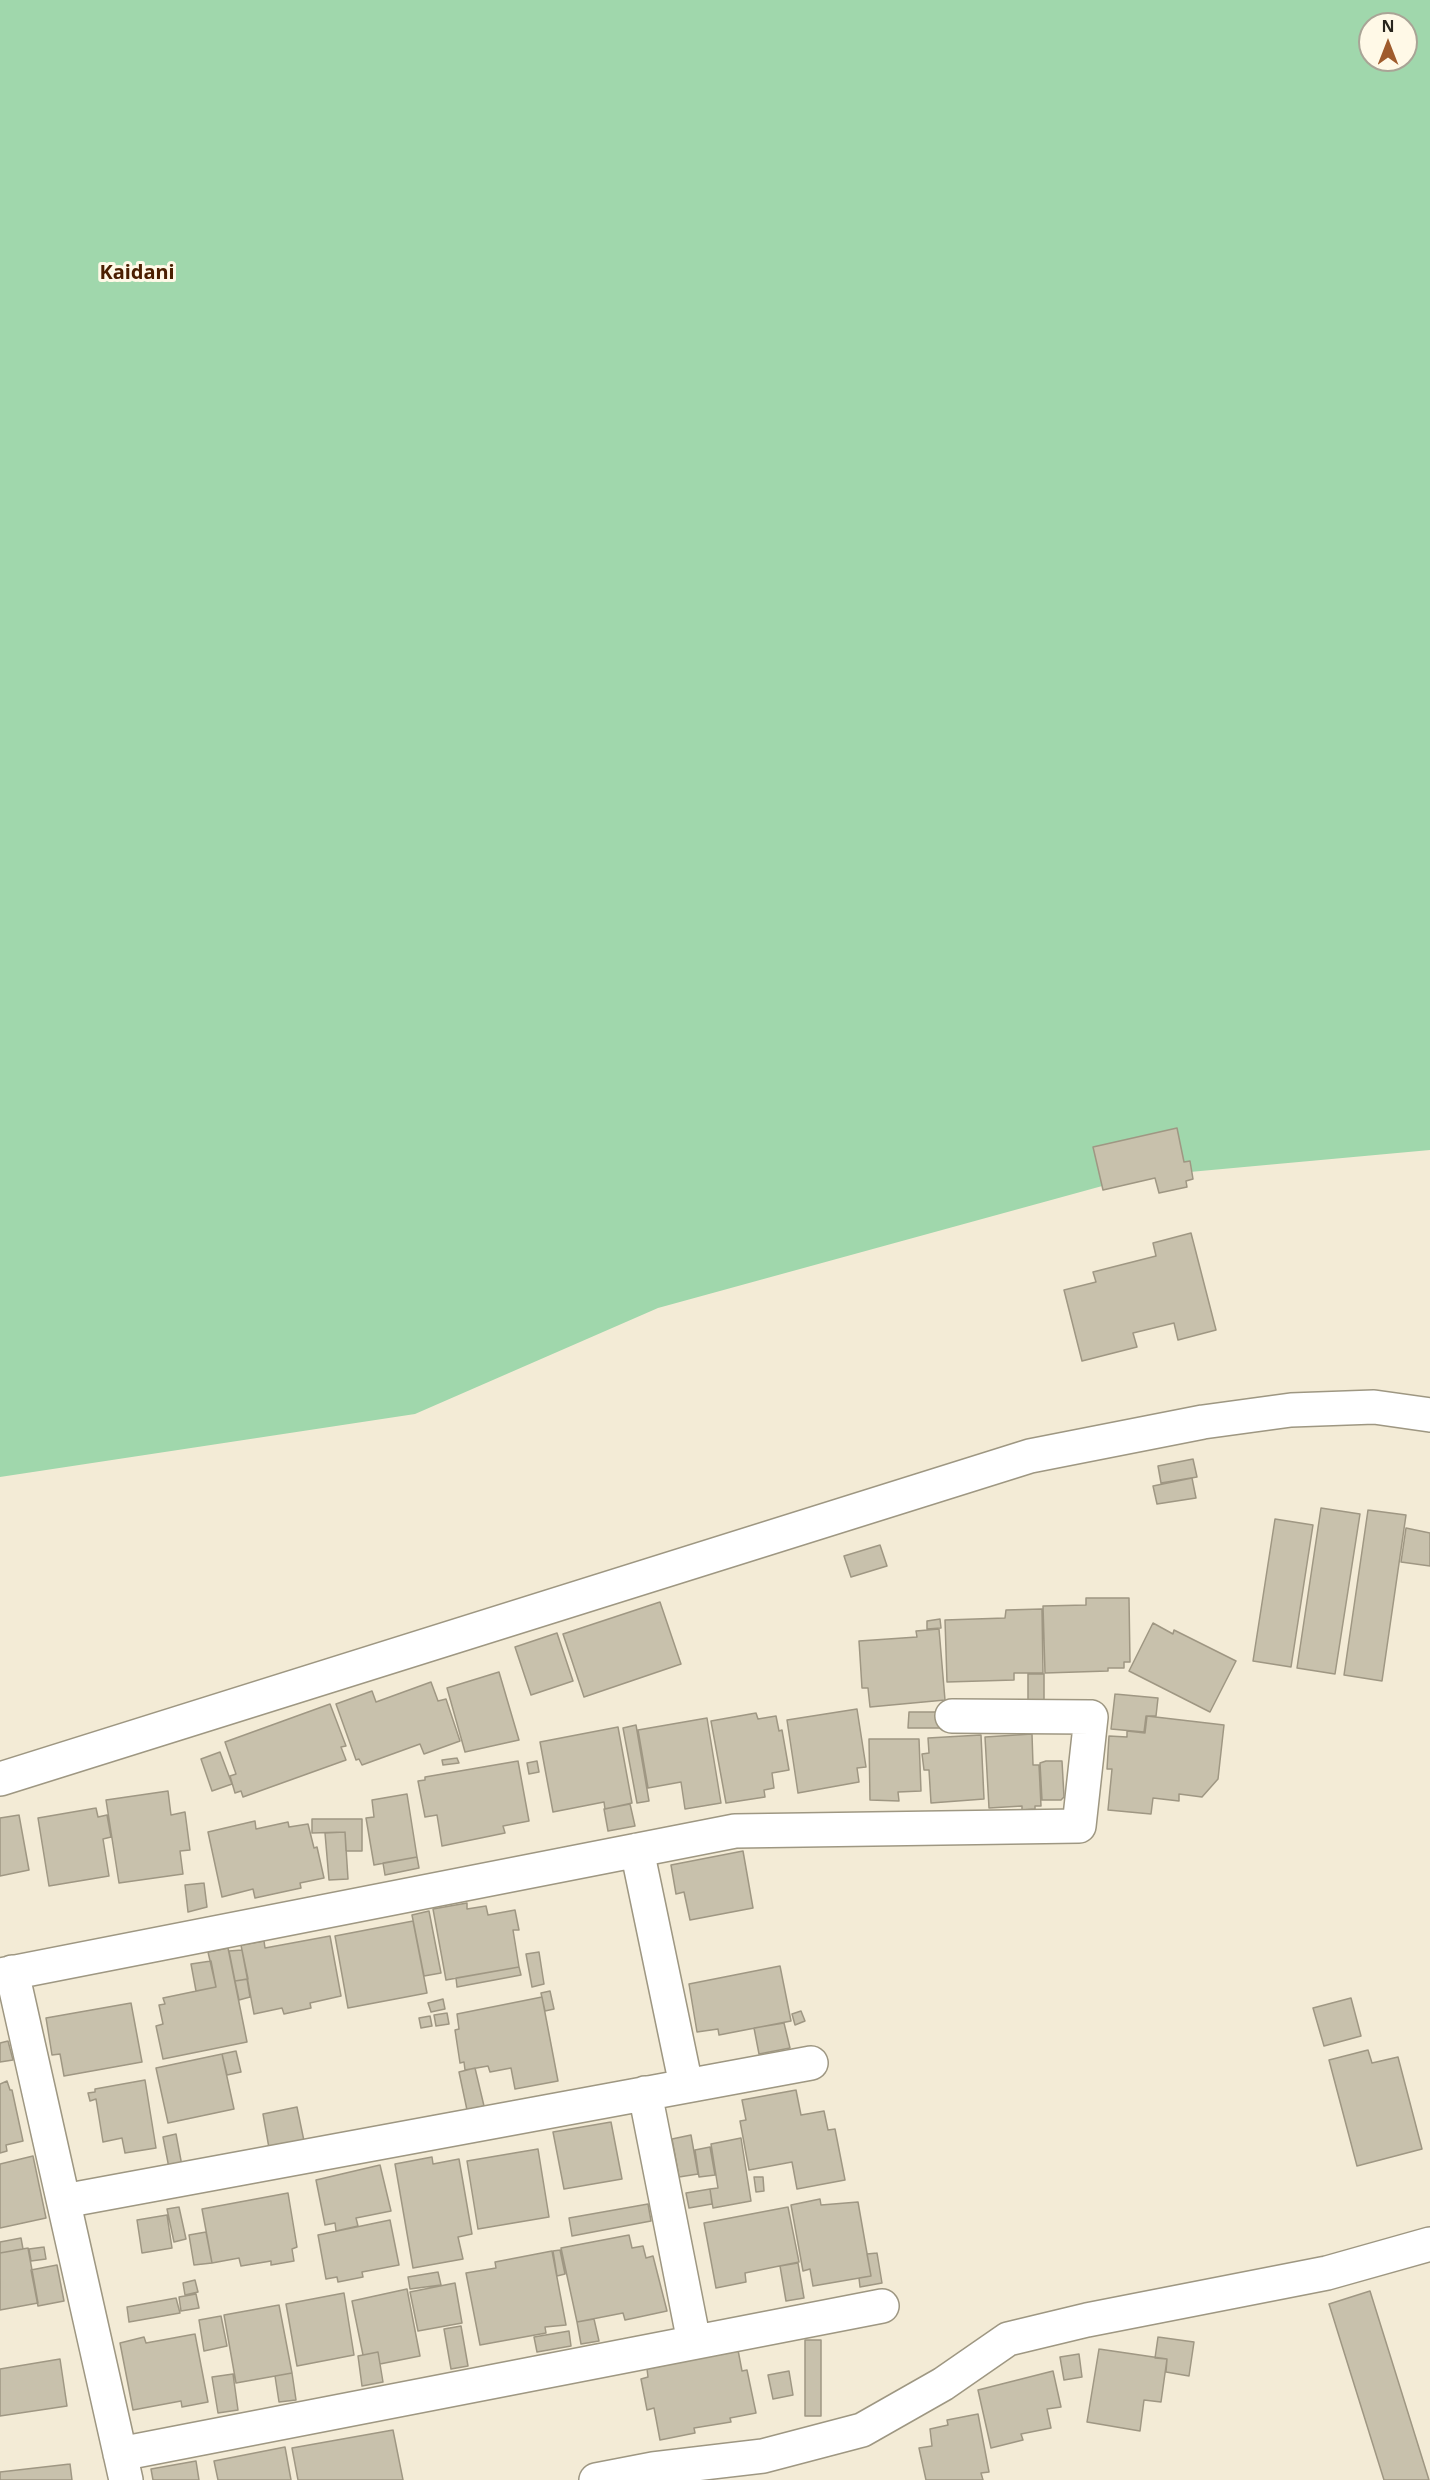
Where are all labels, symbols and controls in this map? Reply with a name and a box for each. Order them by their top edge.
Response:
north arrow [1358,12,1418,72]
text: N [1381,15,1395,37]
district label: Kaidani [100,261,174,285]

